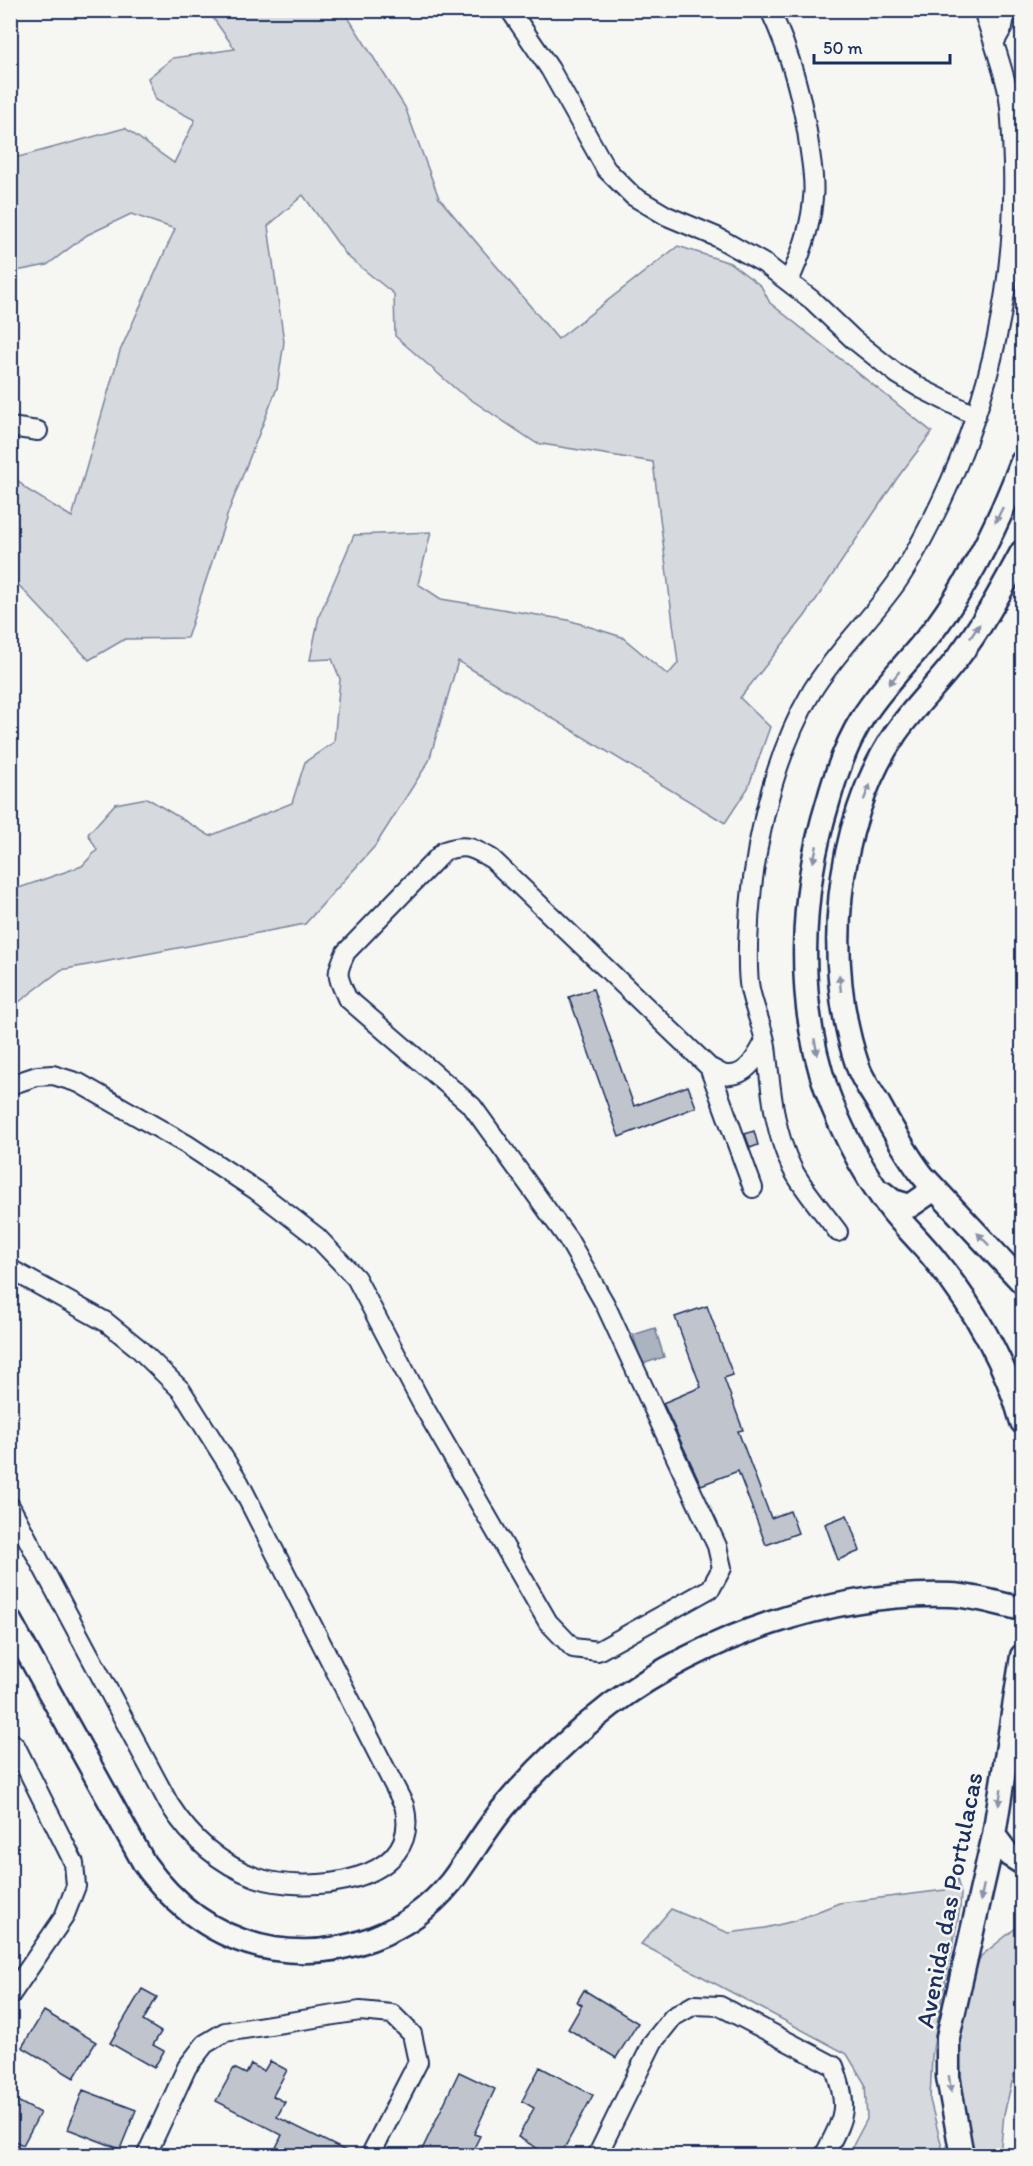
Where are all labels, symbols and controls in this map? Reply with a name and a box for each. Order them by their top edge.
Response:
scale bar [814,27,950,65]
text: 50 m [823,37,863,59]
one-way arrow [994,507,1004,524]
one-way arrow [970,623,981,640]
one-way arrow [888,671,900,686]
one-way arrow [863,783,872,801]
one-way arrow [810,844,819,863]
one-way arrow [835,973,845,992]
one-way arrow [812,1038,821,1057]
one-way arrow [976,1231,990,1246]
street label: Avenida das Portulacas [908,1769,990,2031]
one-way arrow [996,1788,1005,1807]
one-way arrow [977,1883,986,1902]
one-way arrow [945,2074,954,2093]

